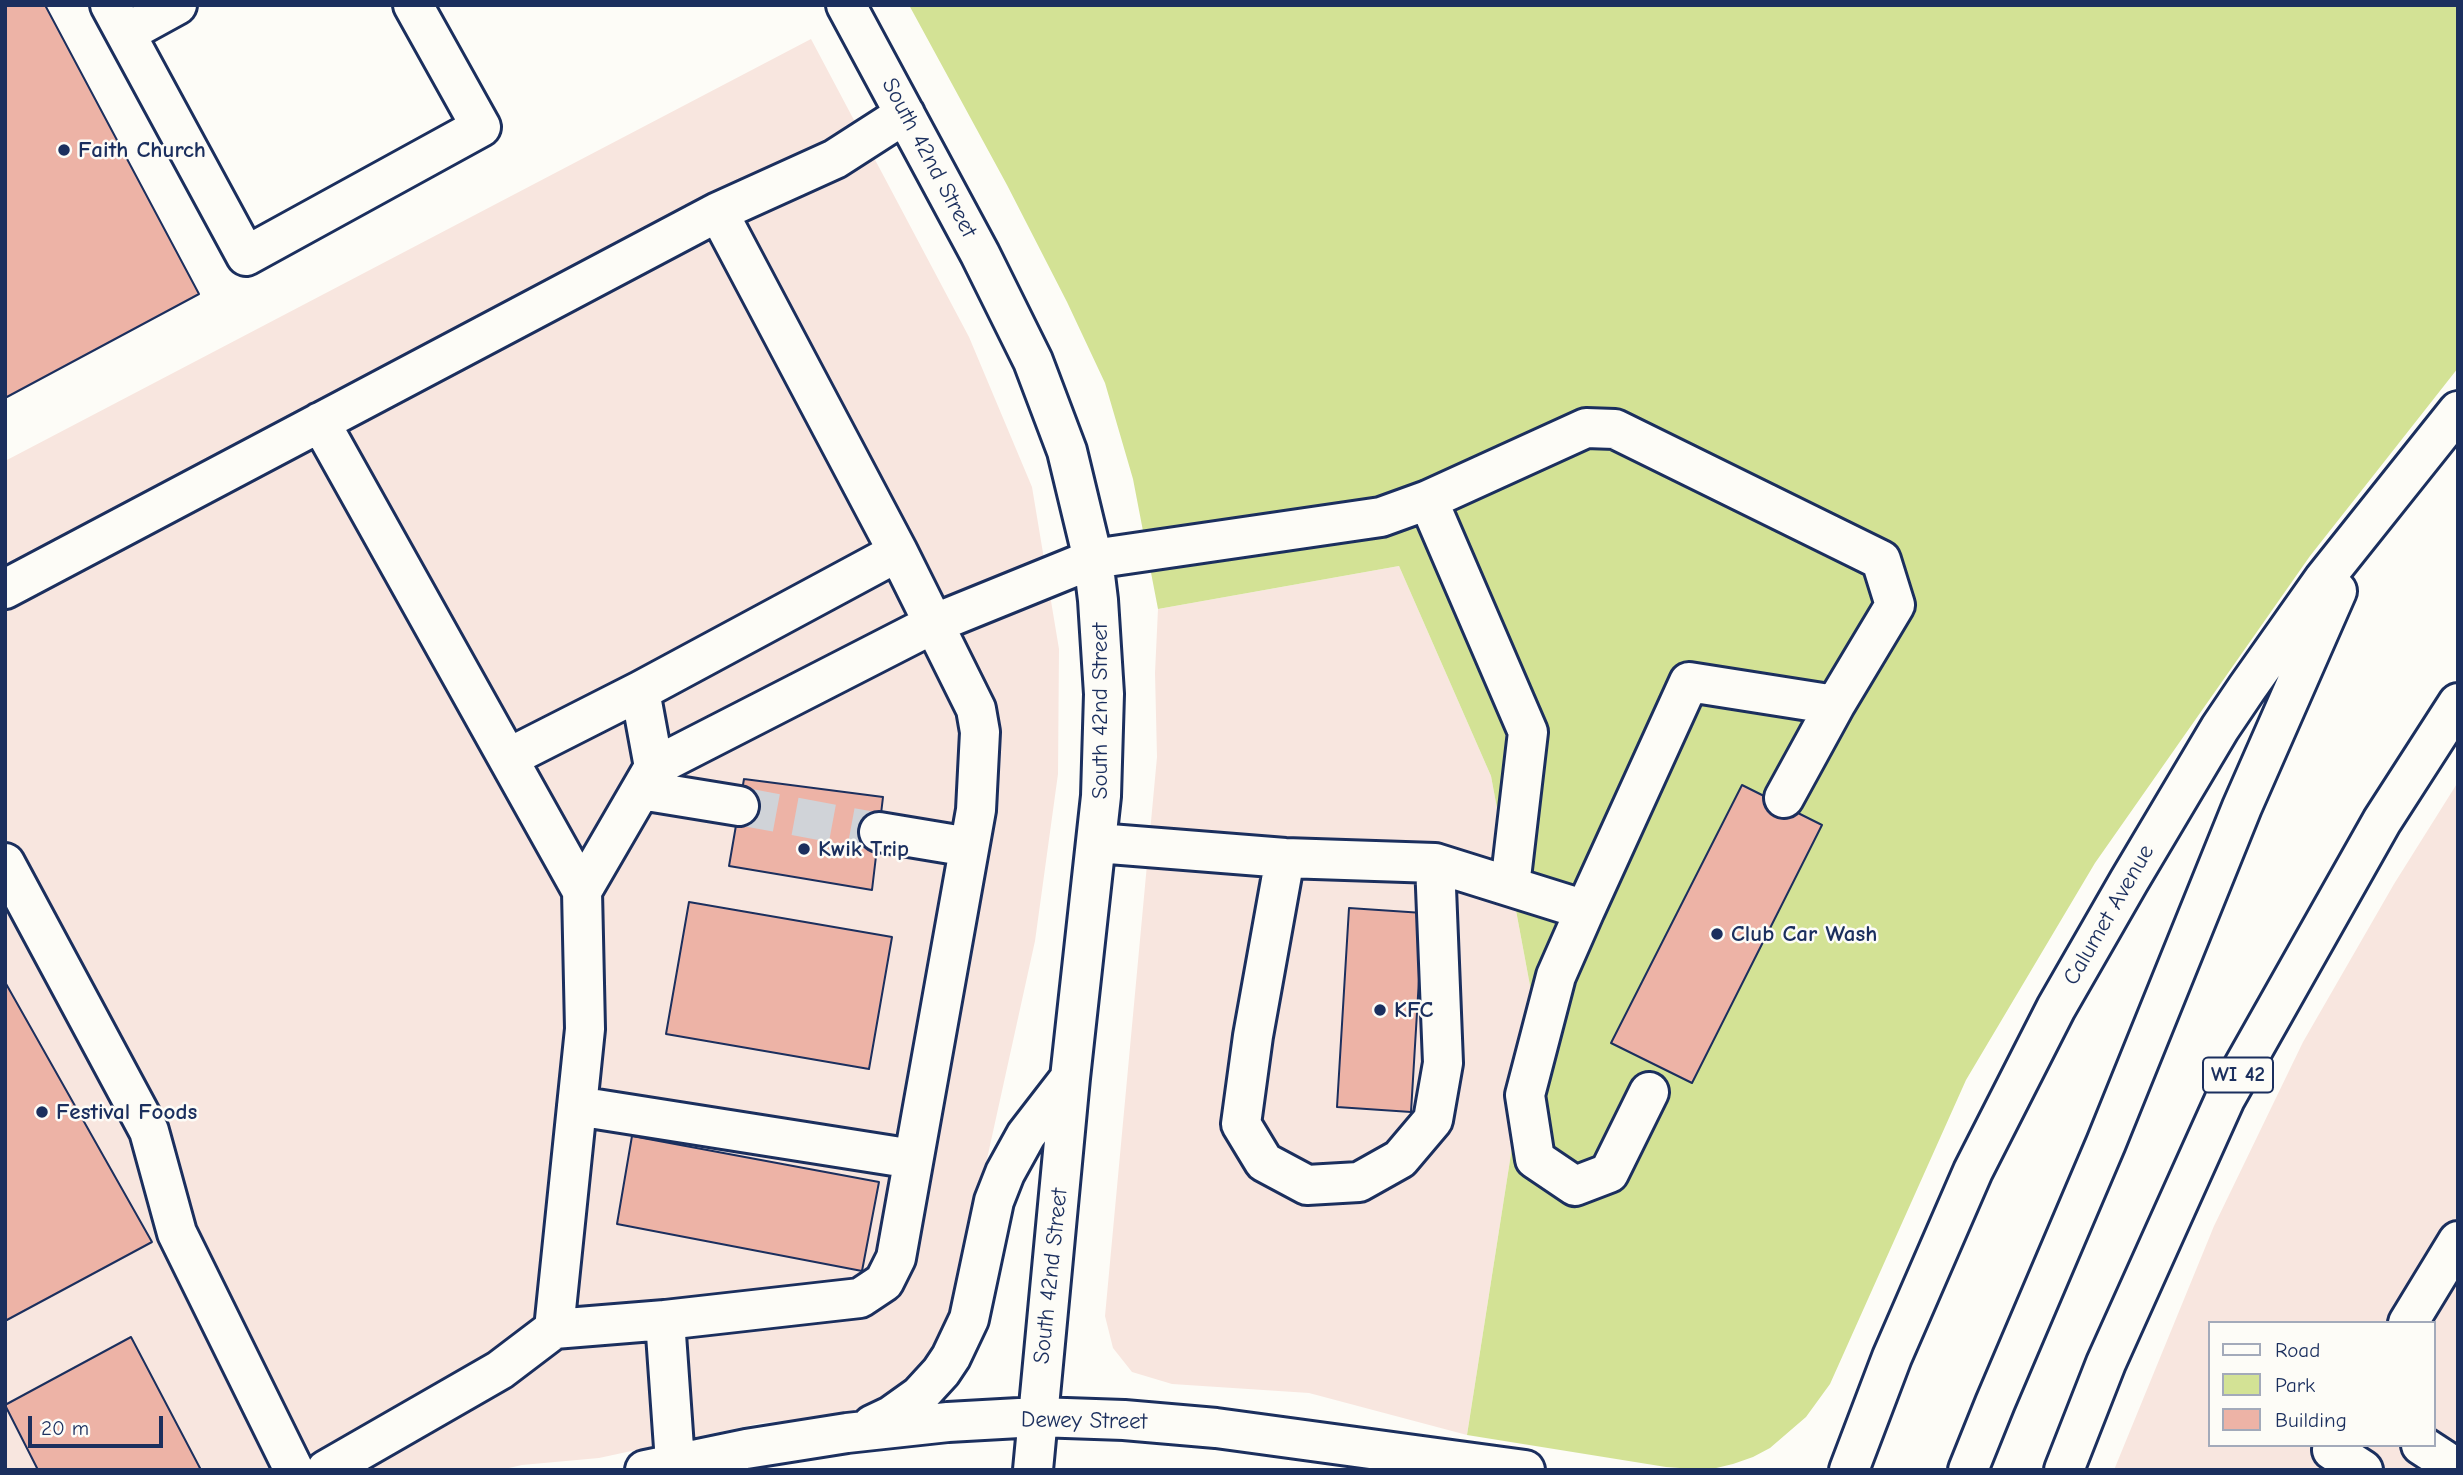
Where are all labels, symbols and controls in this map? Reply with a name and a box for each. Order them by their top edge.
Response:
street label: South 42nd Street [875,74,983,242]
place label: Faith Church [78,136,206,164]
marker: Faith Church [56,142,72,158]
street label: South 42nd Street [1086,623,1114,799]
place label: Kwik Trip [818,835,909,863]
street label: Calumet Avenue [2058,840,2160,990]
marker: Kwik Trip [796,841,812,857]
place label: Club Car Wash [1731,920,1877,948]
marker: Club Car Wash [1709,926,1725,942]
place label: KFC [1394,996,1433,1024]
marker: KFC [1372,1002,1388,1018]
road number: WI 42 [2203,1058,2273,1092]
place label: Festival Foods [56,1098,197,1126]
marker: Festival Foods [34,1104,50,1120]
street label: South 42nd Street [1028,1187,1074,1365]
legend [2208,1321,2435,1447]
text: Road [2275,1338,2320,1362]
text: Park [2275,1373,2315,1397]
scale bar [32,1402,166,1446]
street label: Dewey Street [1021,1406,1147,1436]
text: Building [2275,1408,2347,1432]
text: 20 m [41,1416,89,1440]

